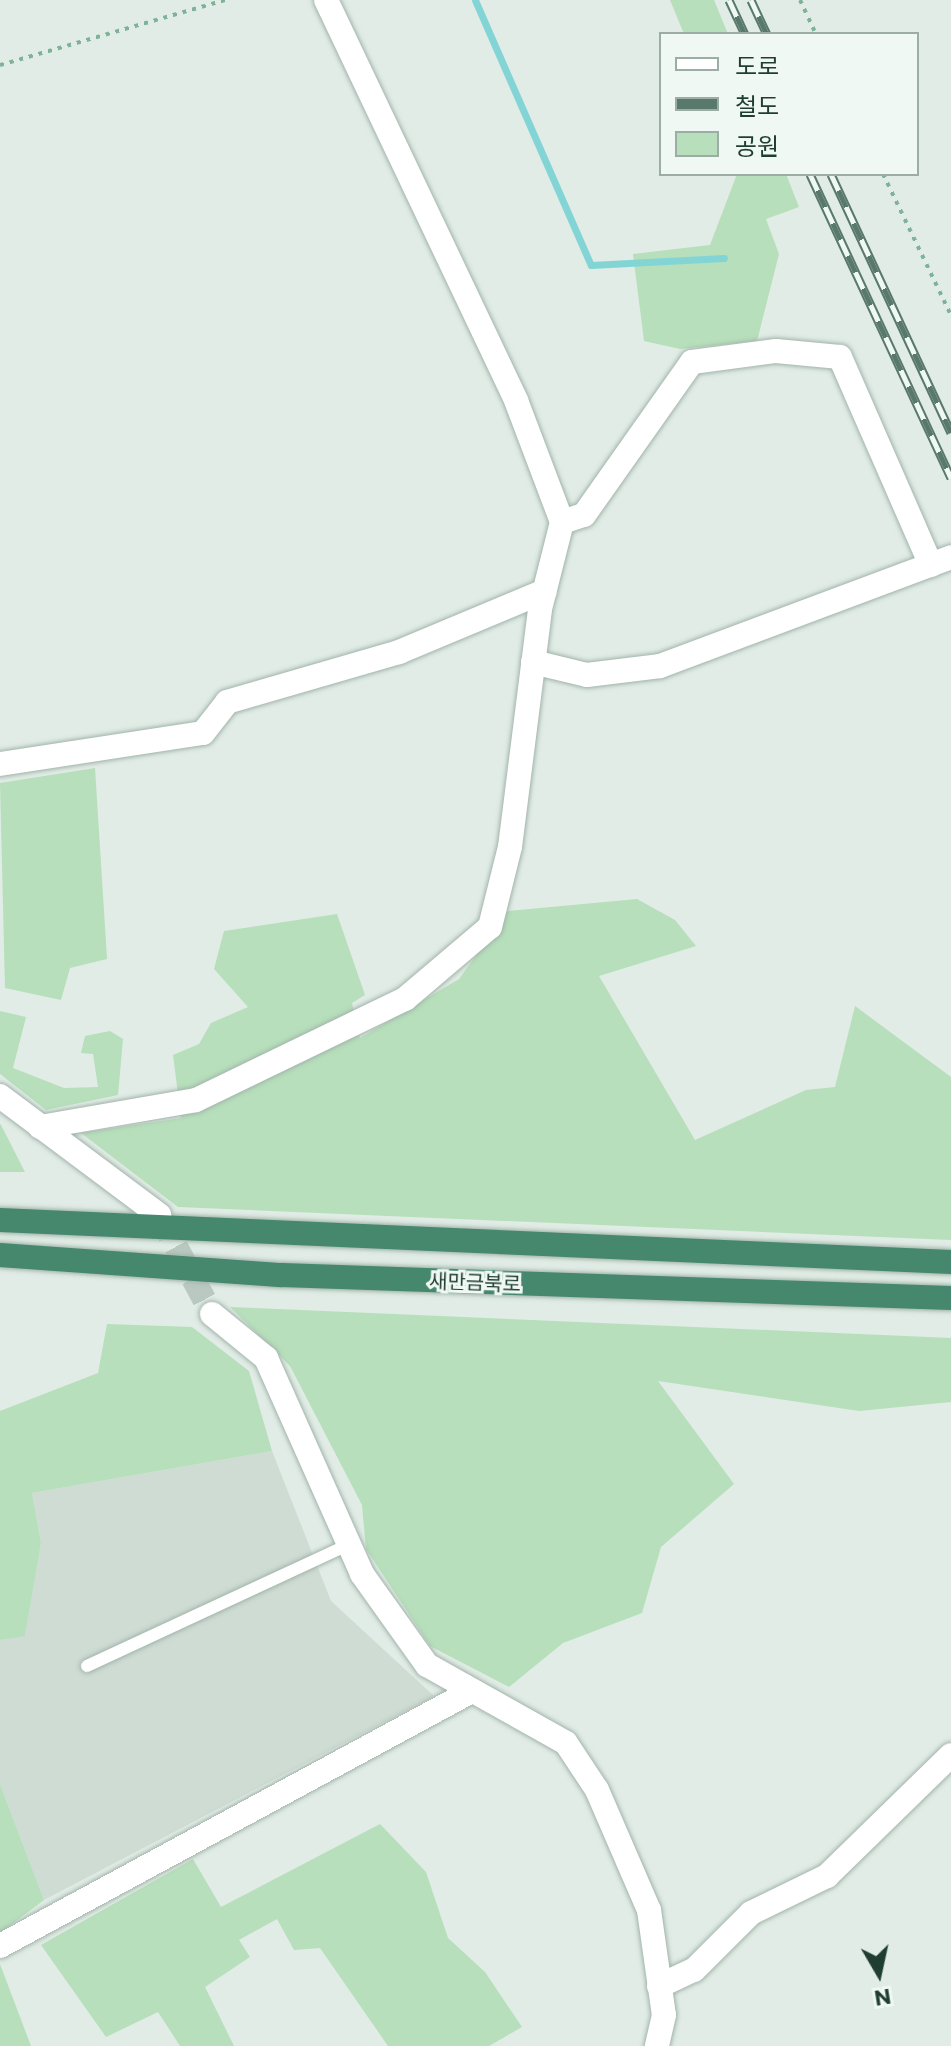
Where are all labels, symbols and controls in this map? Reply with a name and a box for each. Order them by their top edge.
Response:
legend [659,32,919,176]
text: 도로 [735,51,779,80]
text: 철도 [735,91,779,120]
text: 공원 [735,131,779,160]
street label: 새만금북로 [429,1268,521,1296]
north arrow [839,1934,919,2014]
text: N [873,1984,893,2013]

